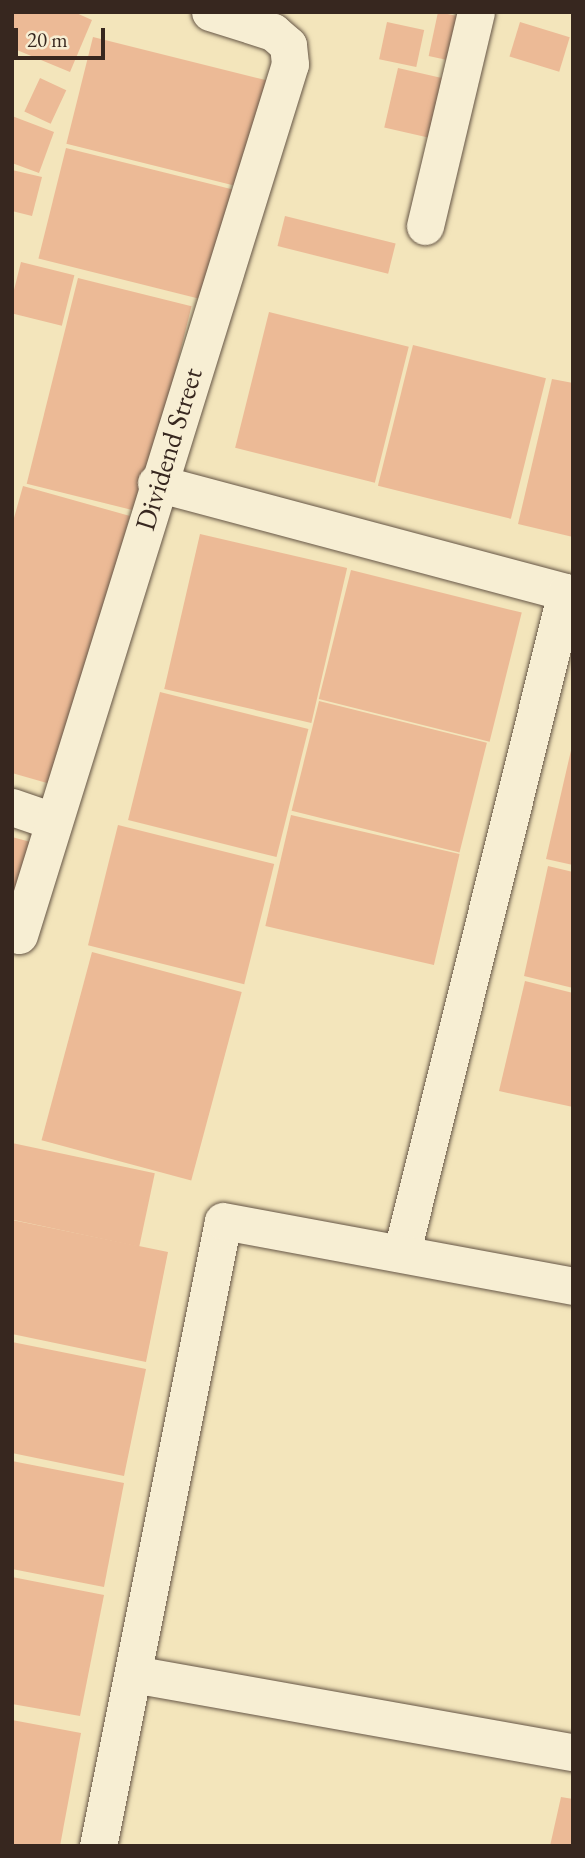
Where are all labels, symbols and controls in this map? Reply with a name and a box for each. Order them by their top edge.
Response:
scale bar [18,14,108,58]
text: 20 m [27,26,68,53]
street label: Dividend Street [127,364,209,534]

